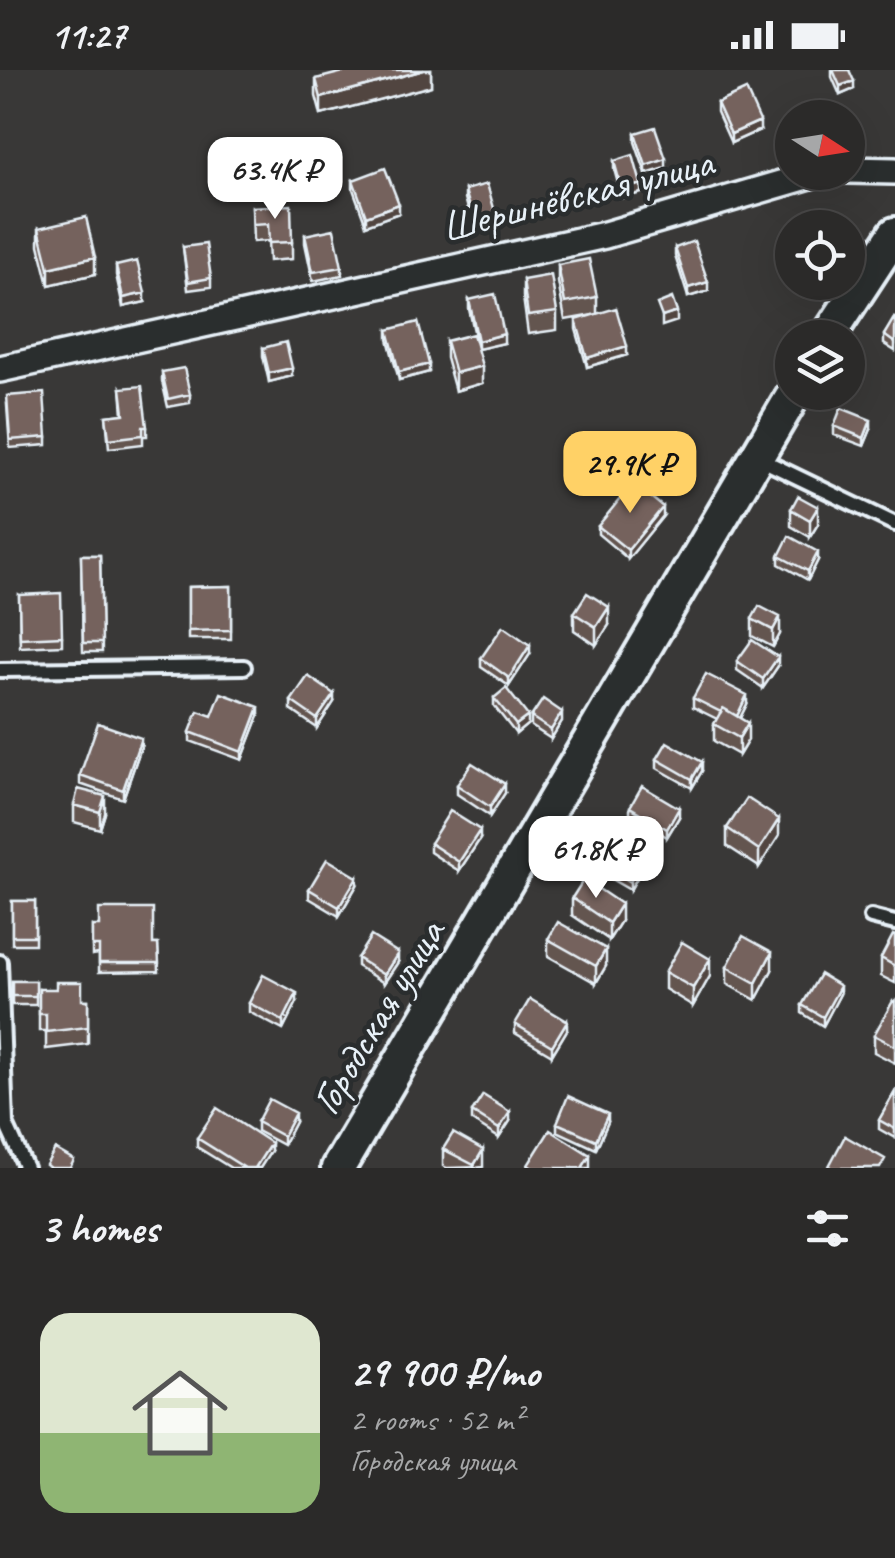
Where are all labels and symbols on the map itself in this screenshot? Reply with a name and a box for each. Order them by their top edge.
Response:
north arrow [775,100,865,190]
street label: Шершнёвская улица [436,135,721,254]
pin: 63.4K ₽ [183,137,367,222]
pin: 29.9K ₽ [538,431,722,516]
pin: 61.8K ₽ [504,816,688,901]
street label: Городская улица [299,908,458,1124]

